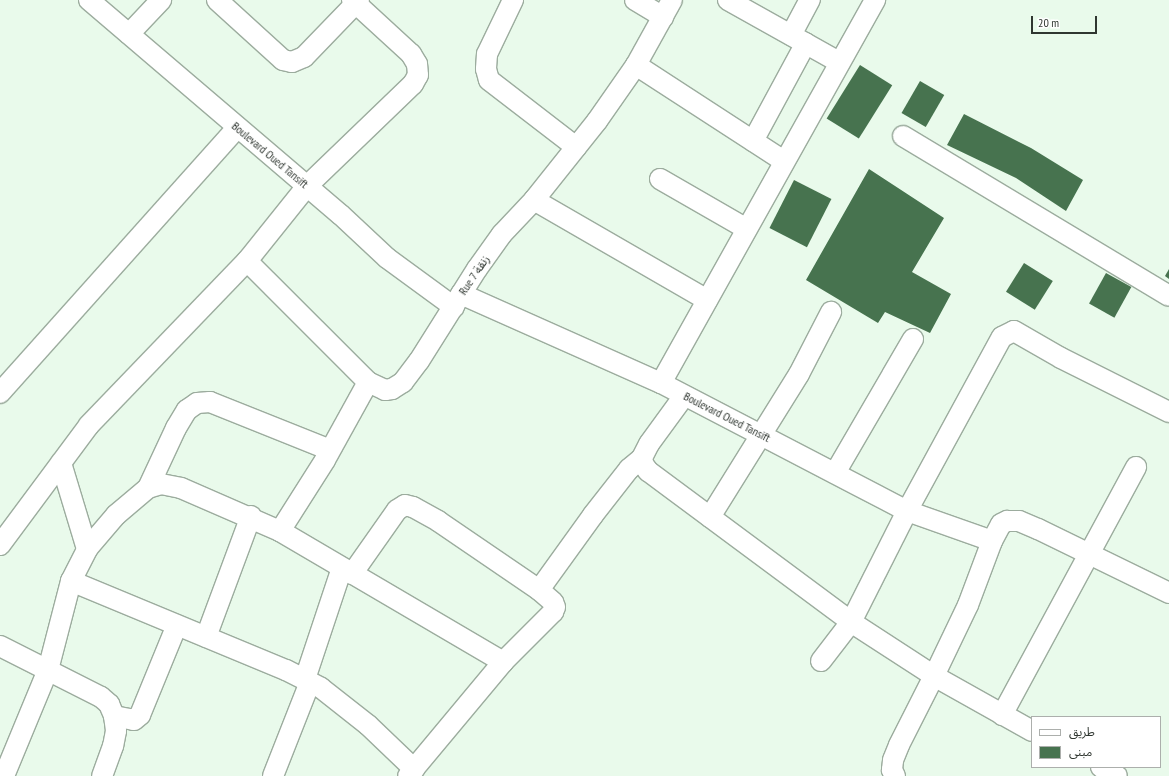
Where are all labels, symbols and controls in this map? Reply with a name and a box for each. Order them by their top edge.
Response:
scale bar [1033,8,1099,34]
text: 20 m [1038,15,1059,30]
street label: Boulevard Oued Tansift [229,119,311,191]
street label: Rue 7 زنقة [455,252,493,298]
street label: Boulevard Oued Tansift [681,389,773,445]
legend [1031,716,1161,768]
text: طريق [1069,724,1095,739]
text: مبنى [1069,744,1092,759]

